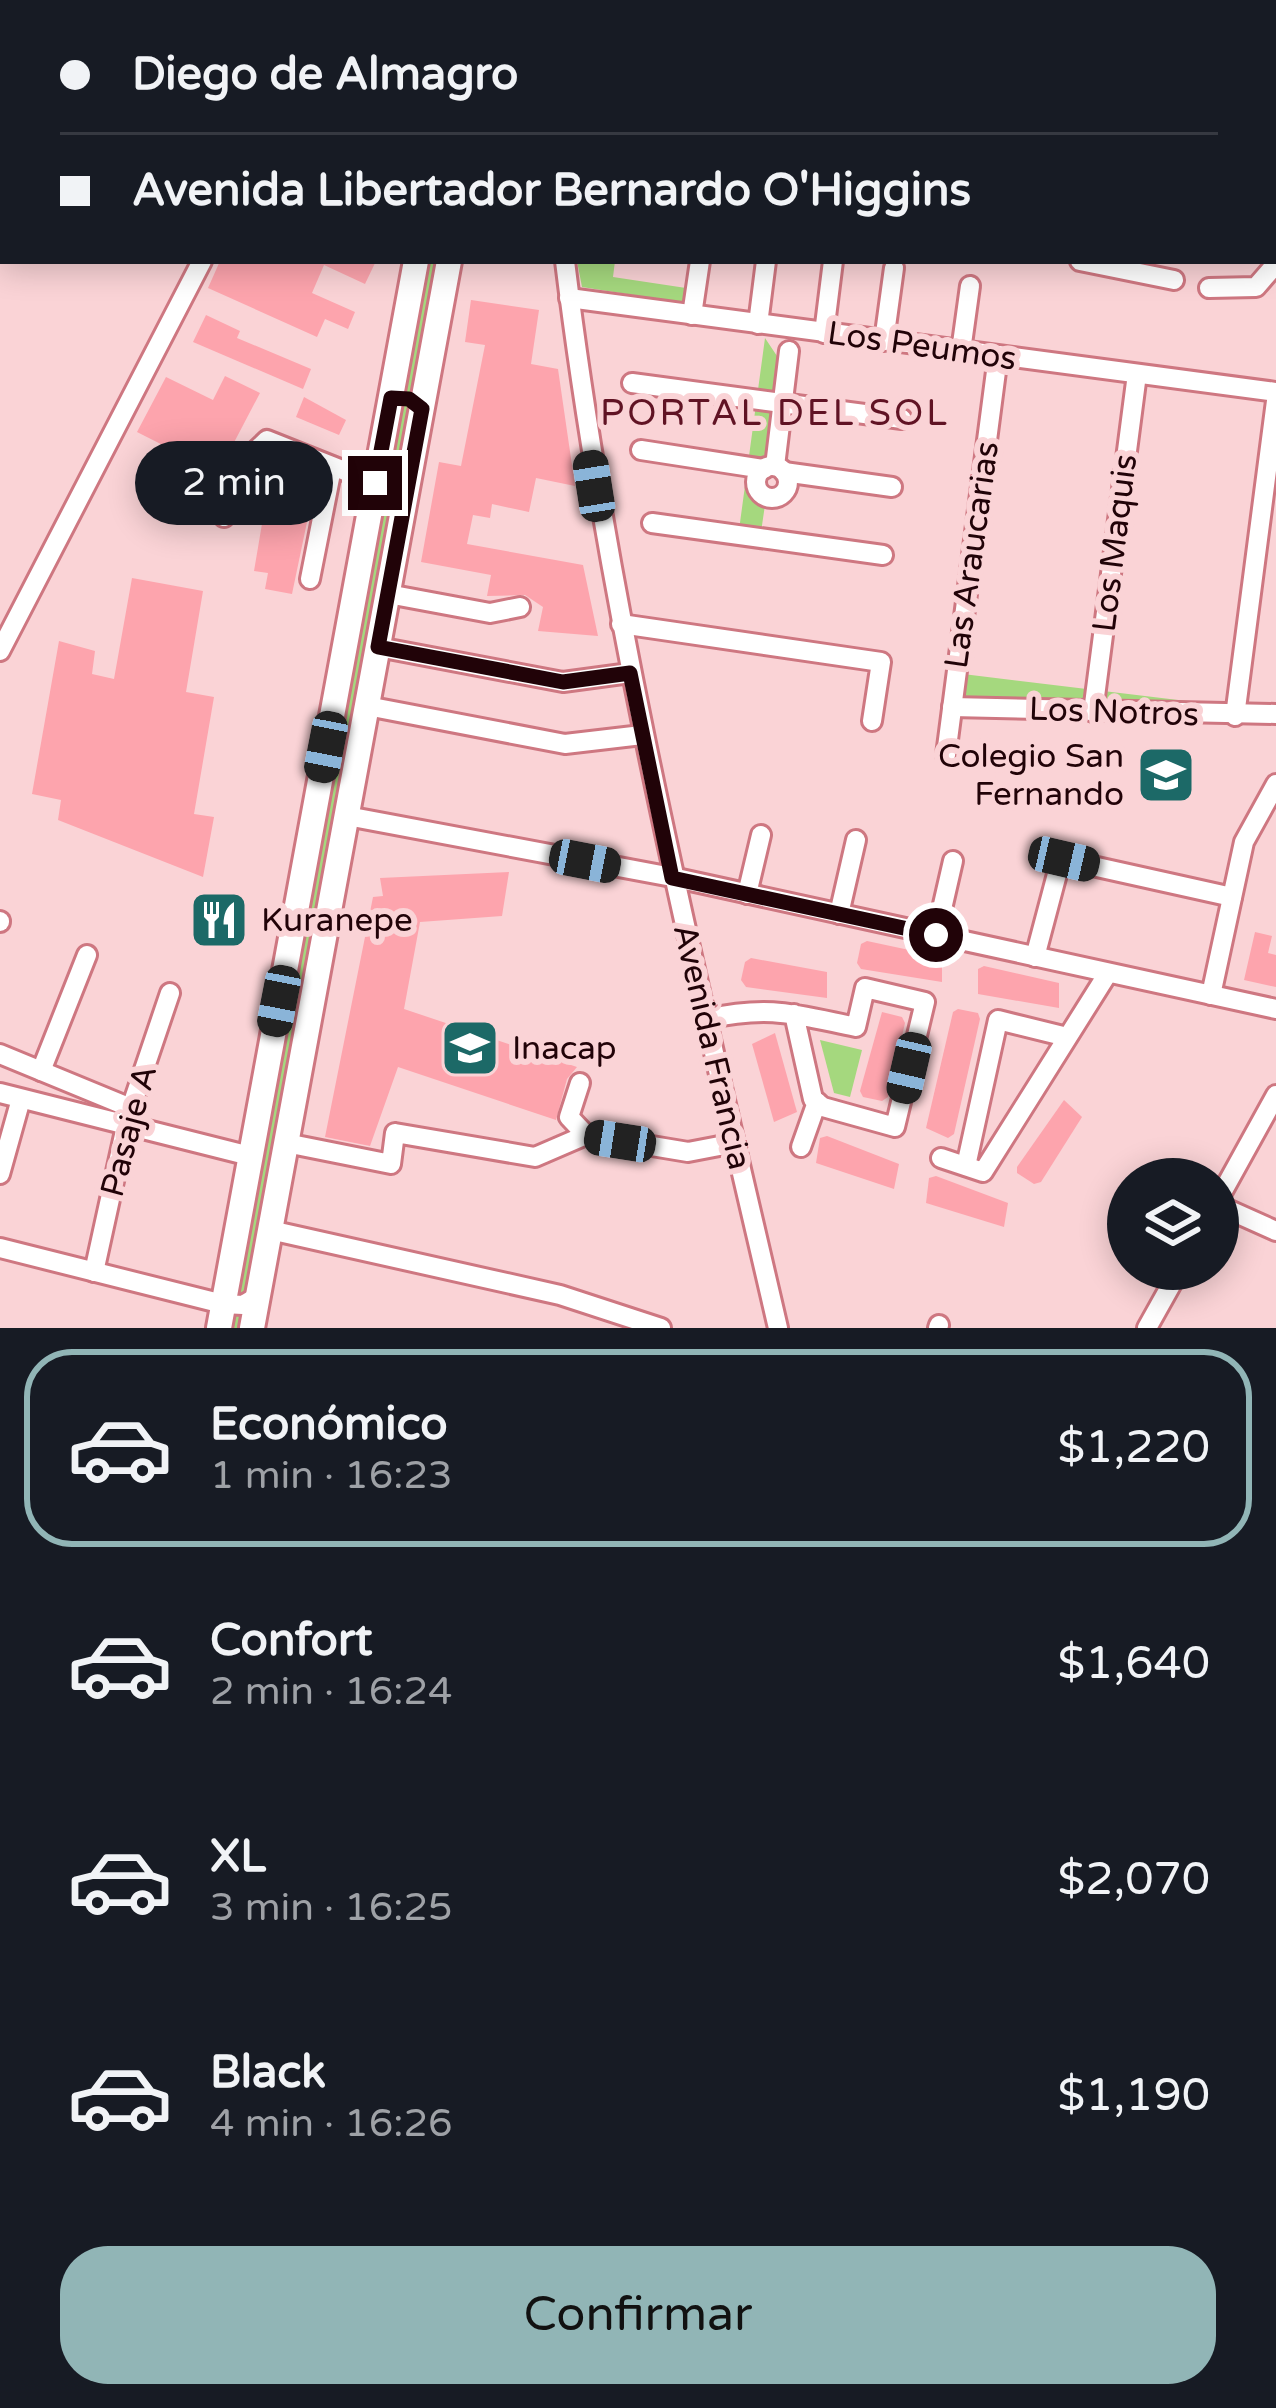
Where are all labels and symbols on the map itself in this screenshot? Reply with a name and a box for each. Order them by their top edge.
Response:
street label: Los Peumos [825,313,1019,379]
district label: PORTAL DEL SOL [600,392,950,435]
street label: Las Araucarias [937,439,1007,671]
callout: 2 min [135,441,333,525]
car [571,448,617,524]
street label: Los Maquis [1085,452,1145,634]
route end [348,456,402,510]
street label: Los Notros [1028,690,1200,734]
car [301,708,351,786]
place label: Colegio San Fernando [938,737,1124,814]
school or university icon: Colegio San Fernando [1135,744,1197,806]
car [1025,833,1103,885]
car [546,836,624,886]
restaurant icon: Kuranepe [188,889,250,951]
place label: Kuranepe [261,901,413,940]
route start [909,908,963,962]
street label: Avenida Francia [665,921,759,1173]
car [254,962,304,1040]
school or university icon: Inacap [439,1017,501,1079]
place label: Inacap [512,1029,617,1068]
car [883,1029,935,1107]
street label: Pasaje A [93,1061,165,1201]
car [582,1118,658,1164]

